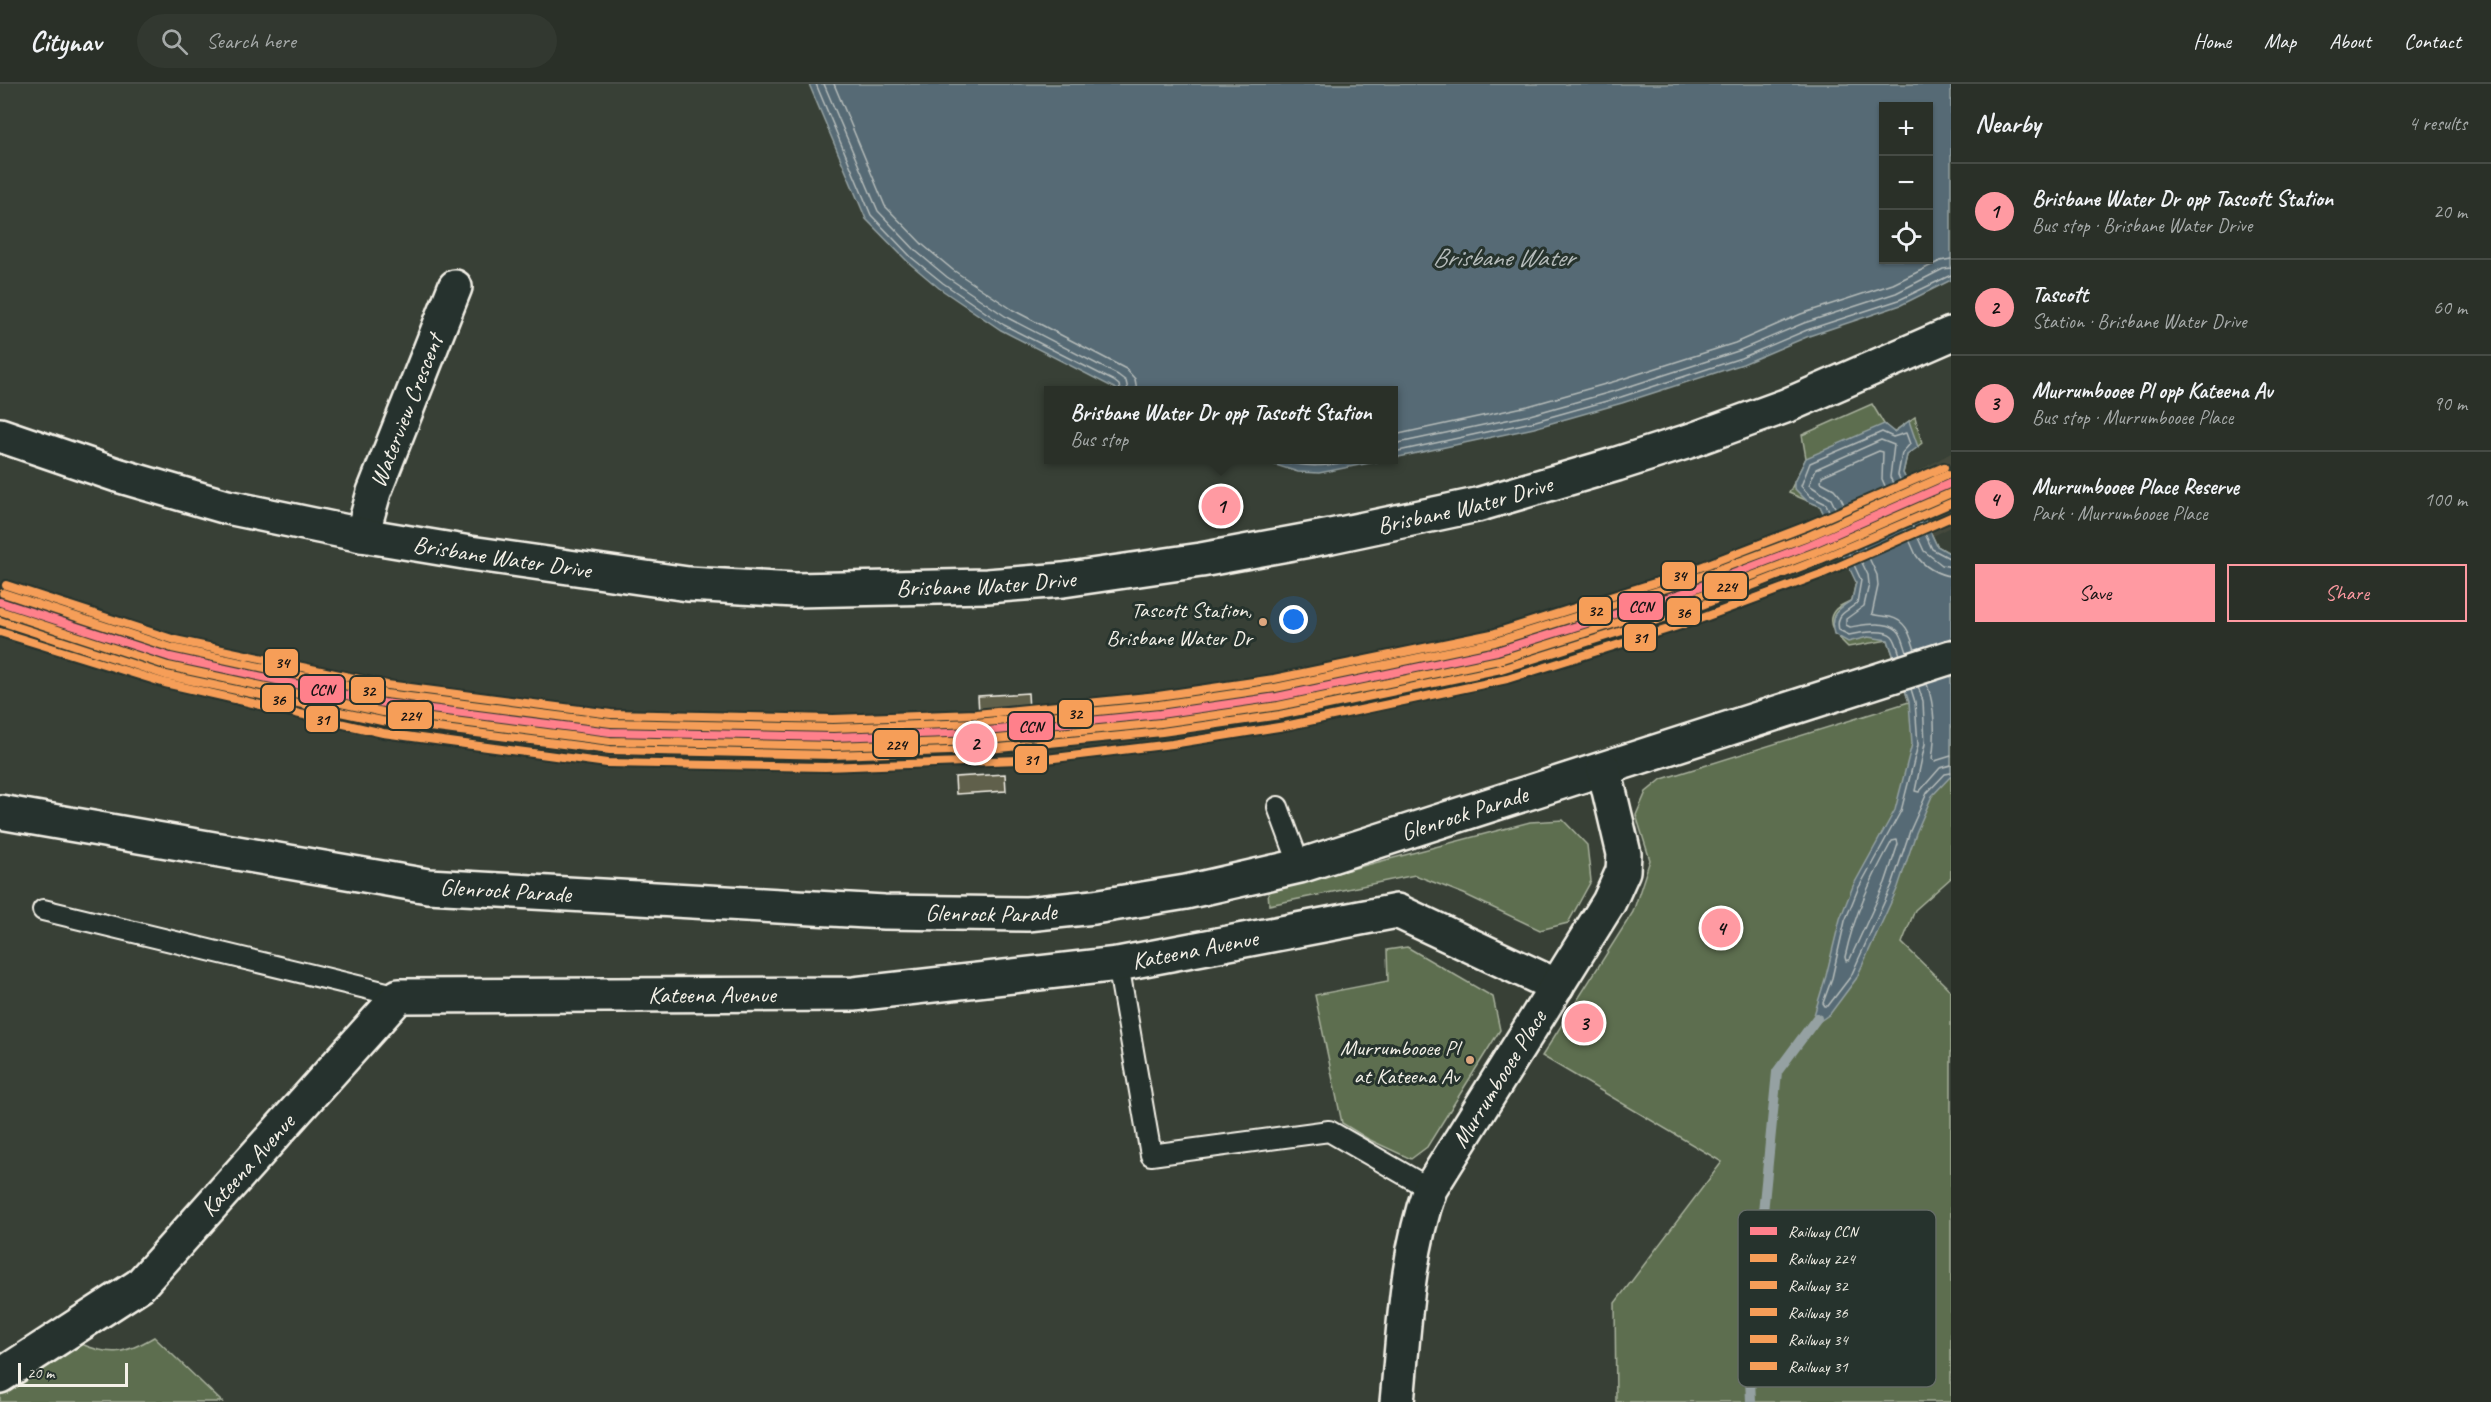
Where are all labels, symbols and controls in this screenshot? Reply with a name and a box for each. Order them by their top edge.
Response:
search box [137,14,557,68]
text: Citynav [30,24,101,59]
icon: search [158,25,191,58]
text: Search here [206,27,296,55]
text: Home [2193,28,2231,54]
text: Map [2264,28,2296,54]
text: About [2329,28,2371,54]
text: Contact [2404,28,2461,54]
map controls [1879,102,1933,264]
button: + [1879,102,1933,156]
text: Nearby [1975,107,2040,140]
text: 4 results [2408,111,2467,136]
button: − [1879,156,1933,210]
text: Brisbane Water Dr opp Tascott Station [2032,185,2333,213]
text: 1 [1990,199,1999,224]
text: 20 m [2433,199,2467,224]
button: locate [1879,210,1933,264]
text: Bus stop · Brisbane Water Drive [2032,213,2252,238]
water label: Brisbane Water [1432,241,1578,274]
text: Tascott [2032,281,2088,309]
text: 2 [1990,295,1999,320]
text: 60 m [2433,295,2467,320]
text: Station · Brisbane Water Drive [2032,309,2247,334]
street label: Waterview Crescent [362,327,451,491]
text: Murrumbooee Pl opp Kateena Av [2032,377,2272,405]
popup [1044,386,1398,464]
text: 3 [1990,391,1999,416]
text: 90 m [2433,391,2467,416]
text: Brisbane Water Dr opp Tascott Station [1070,399,1372,427]
text: Bus stop · Murrumbooee Place [2032,405,2233,430]
text: Bus stop [1070,427,1128,452]
street label: Brisbane Water Drive [1374,468,1558,541]
text: Murrumbooee Place Reserve [2032,473,2239,501]
pin: 1 [1202,484,1240,528]
text: 4 [1990,487,1999,512]
text: 100 m [2424,487,2467,512]
text: Park · Murrumbooee Place [2032,501,2208,526]
street label: Brisbane Water Drive [411,529,595,585]
line badge: 34 [1661,561,1696,590]
street label: Brisbane Water Drive [896,563,1080,603]
button: Save [1975,564,2215,622]
button: Share [2227,564,2467,622]
text: 34 [1672,566,1688,586]
line badge: 224 [1703,572,1748,600]
text: 224 [1715,577,1739,597]
line badge: CCN [1618,592,1664,621]
place label: Tascott Station, Brisbane Water Dr [1106,596,1254,652]
line badge: 32 [1578,596,1612,625]
text: CCN [1629,597,1656,617]
line badge: 36 [1666,597,1701,626]
text: 32 [1588,601,1604,621]
text: 36 [1676,603,1692,623]
your location [1279,605,1308,634]
marker: Tascott Station, Brisbane Water Dr [1257,616,1269,628]
line badge: 31 [1623,623,1657,652]
text: 31 [1633,628,1649,648]
line badge: 34 [264,648,299,677]
text: 34 [275,653,291,673]
line badge: CCN [299,675,345,704]
line badge: 32 [350,676,385,704]
text: CCN [310,680,337,700]
text: 32 [361,681,377,701]
line badge: 36 [261,684,295,713]
text: 36 [271,690,287,710]
line badge: 32 [1058,699,1093,728]
line badge: 224 [387,701,433,730]
text: 32 [1068,704,1084,724]
line badge: 31 [305,705,339,733]
text: 224 [399,706,423,726]
text: 31 [315,710,331,730]
line badge: CCN [1008,712,1054,741]
text: CCN [1019,717,1046,737]
pin: 2 [956,720,994,766]
line badge: 224 [873,729,919,758]
text: 224 [885,735,909,755]
line badge: 31 [1014,745,1048,774]
text: 31 [1024,750,1040,770]
street label: Glenrock Parade [1397,778,1533,848]
street label: Glenrock Parade [439,872,574,909]
street label: Glenrock Parade [925,896,1060,929]
pin: 4 [1702,906,1740,950]
street label: Kateena Avenue [1129,922,1262,976]
street label: Kateena Avenue [648,979,778,1010]
pin: 3 [1564,1000,1604,1046]
street label: Murrumbooee Place [1445,1003,1554,1153]
place label: Murrumbooee Pl at Kateena Av [1340,1034,1463,1090]
marker: Murrumbooee Pl at Kateena Av [1464,1054,1476,1066]
street label: Kateena Avenue [194,1106,303,1223]
legend [1738,1210,1936,1387]
text: Railway CCN [1788,1222,1861,1242]
text: Railway 224 [1788,1249,1857,1269]
text: Railway 32 [1788,1276,1849,1296]
text: Railway 36 [1788,1303,1848,1323]
text: Railway 34 [1788,1330,1849,1350]
text: Railway 31 [1788,1357,1848,1377]
scale bar [18,1360,128,1388]
text: 20 m [27,1363,54,1383]

